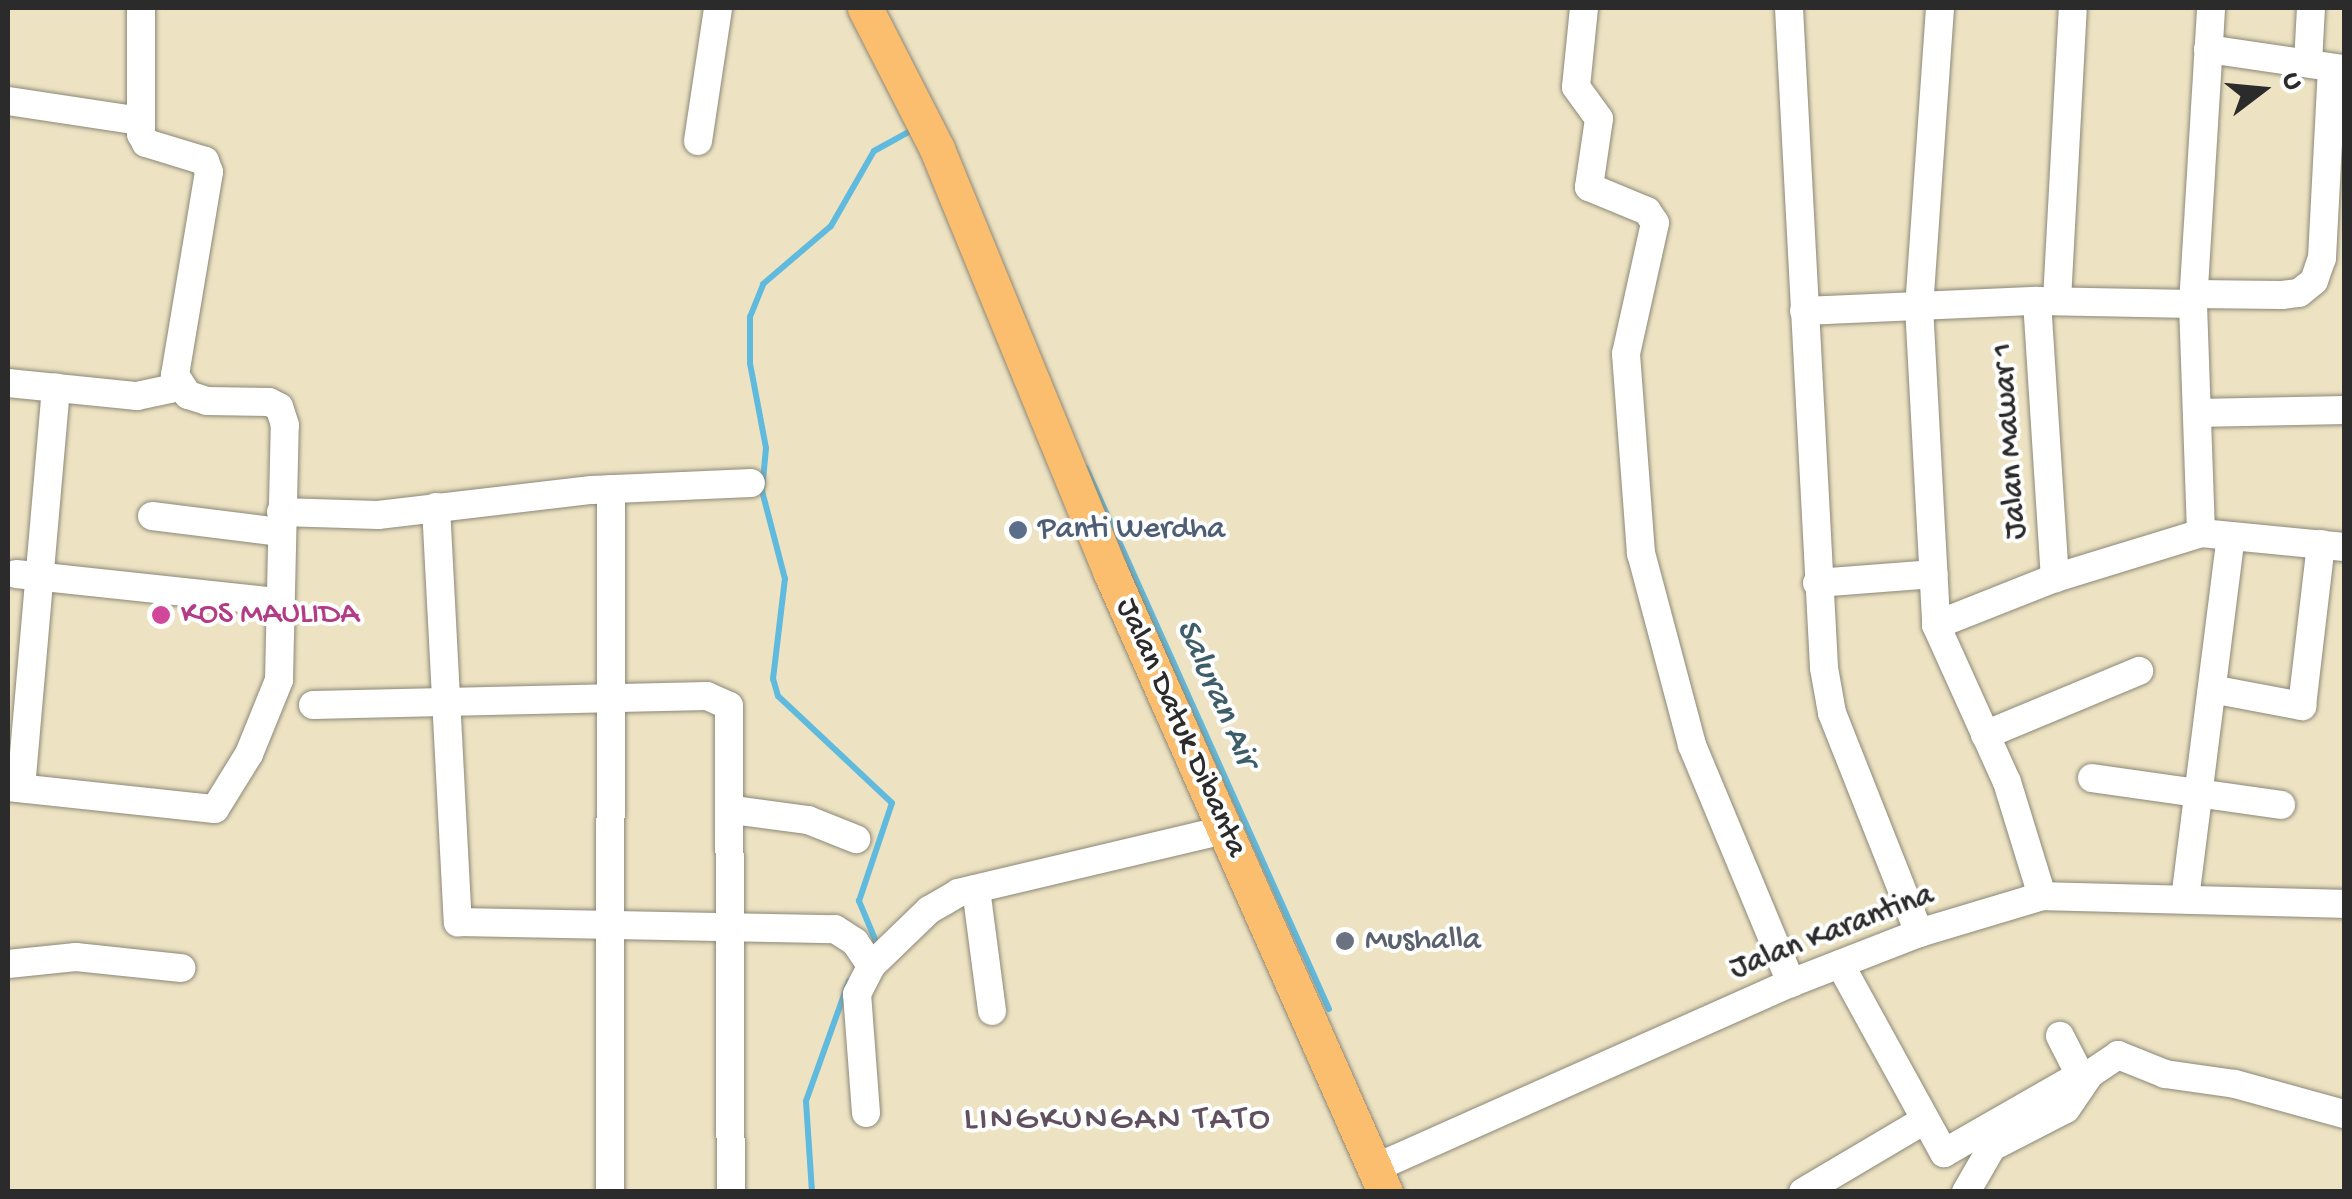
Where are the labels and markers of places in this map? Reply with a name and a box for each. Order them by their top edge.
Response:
place label: Panti Werdha [1038,511,1225,549]
marker: Panti Werdha [1007,519,1029,541]
place label: KOS MAULIDA [181,596,359,634]
marker: KOS MAULIDA [150,604,172,626]
place label: Mushalla [1365,922,1481,960]
marker: Mushalla [1334,930,1356,952]

